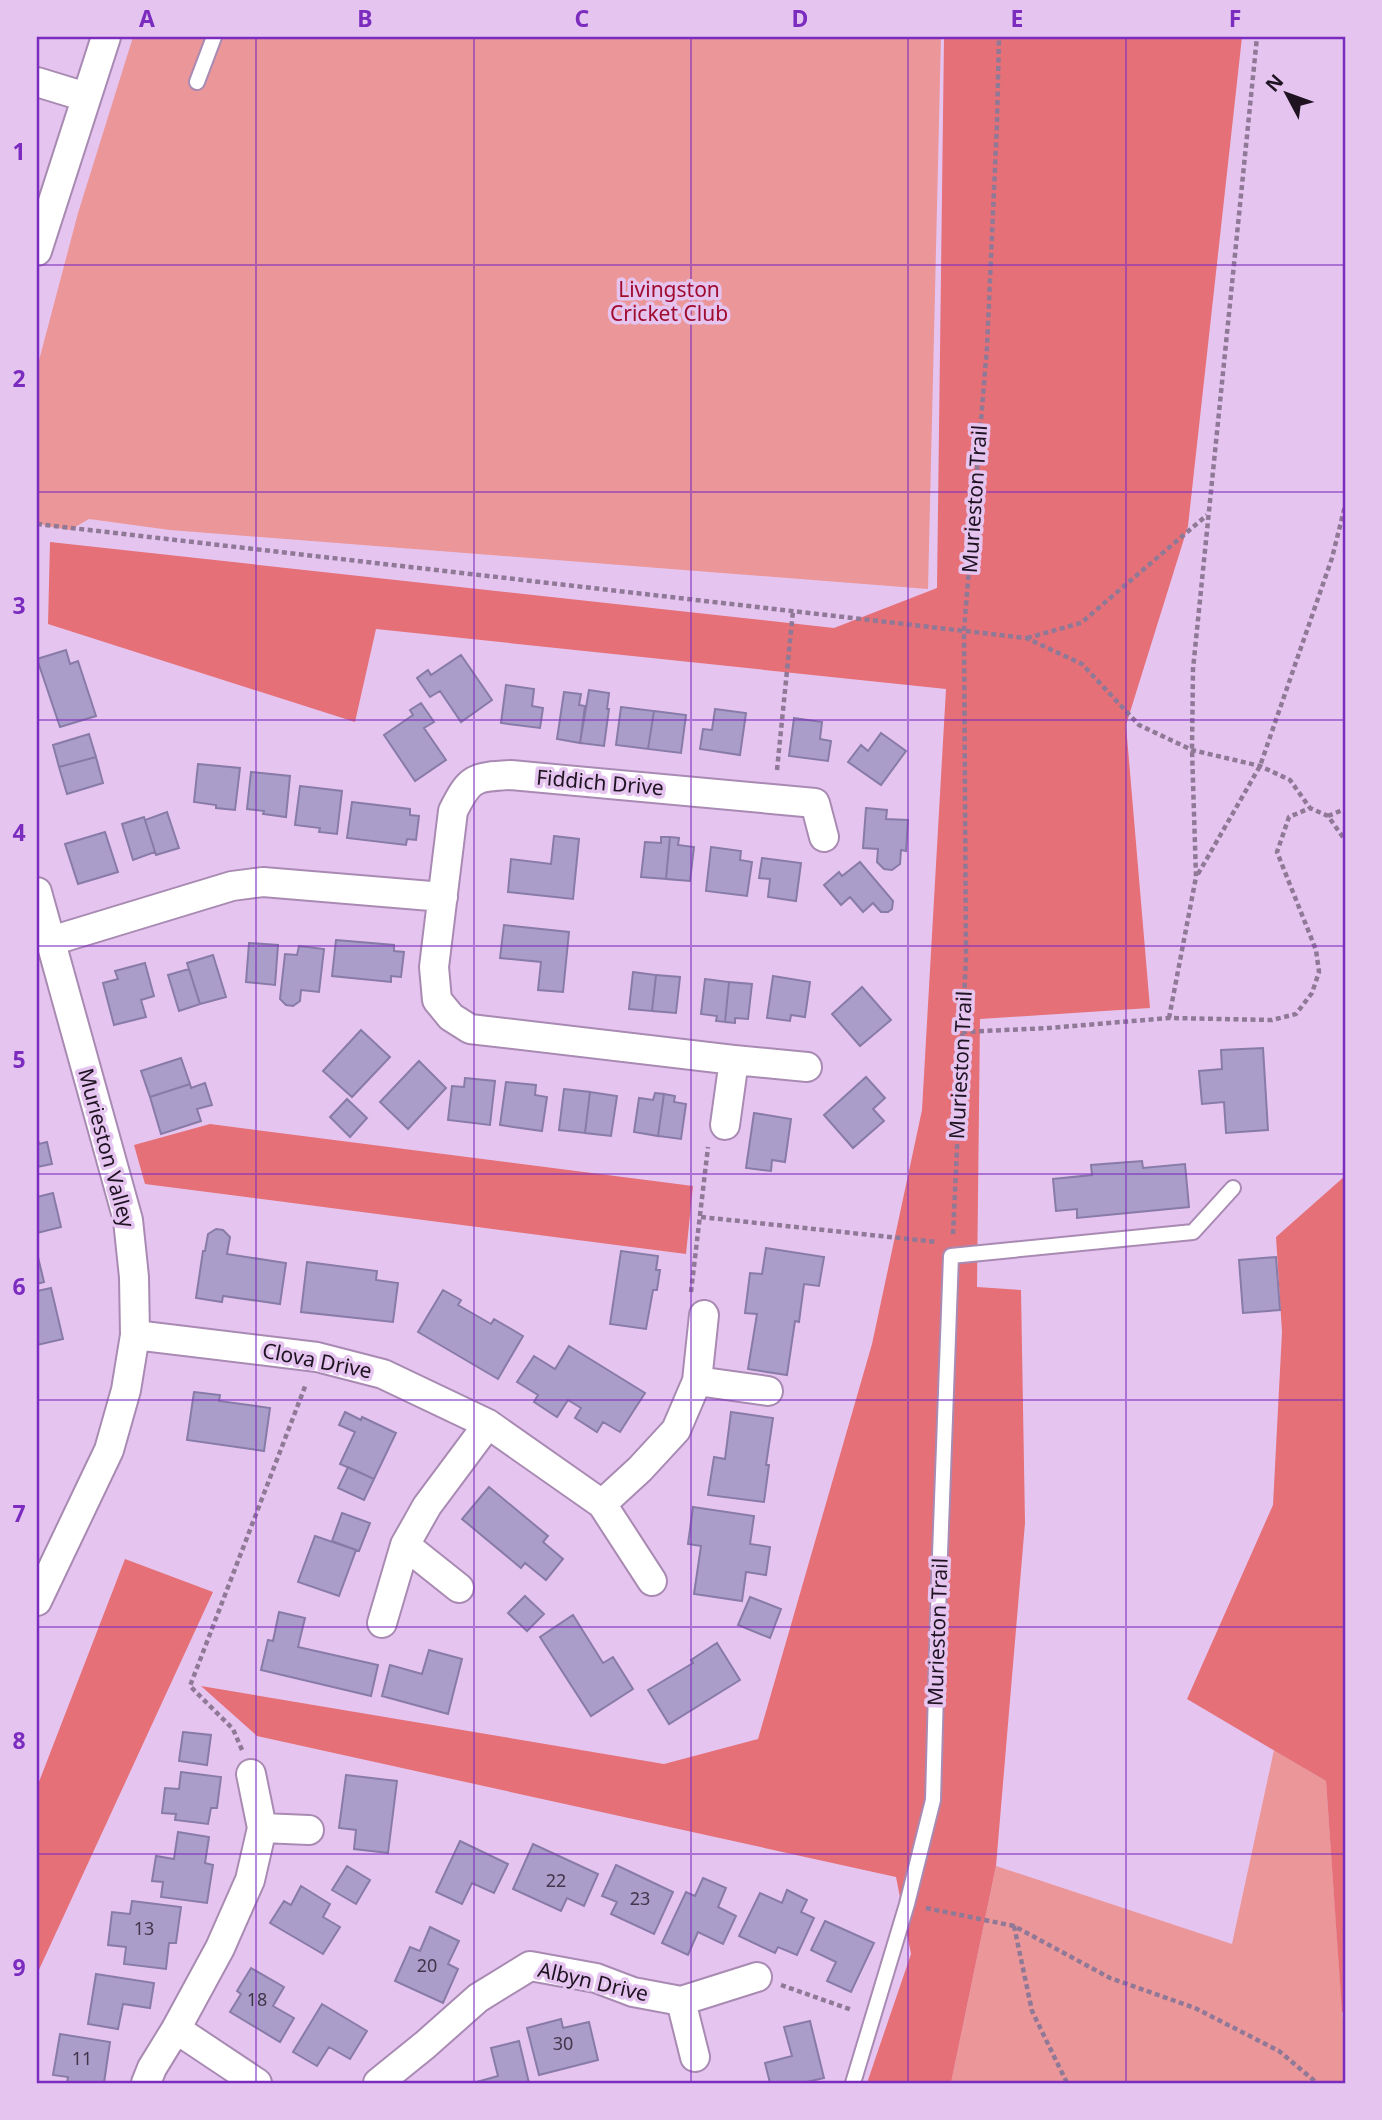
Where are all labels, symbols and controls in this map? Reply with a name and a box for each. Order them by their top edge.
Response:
text: A [139,2,155,34]
text: B [357,2,373,34]
text: C [575,2,590,34]
text: D [792,2,808,34]
text: E [1011,2,1023,34]
text: F [1229,2,1241,34]
north arrow [1252,60,1322,130]
text: N [1259,68,1289,97]
text: 1 [12,135,26,167]
park label: Livingston Cricket Club [610,275,728,327]
text: 2 [12,362,26,394]
street label: Murieston Trail [955,424,993,574]
text: 3 [12,589,26,621]
street label: Fiddich Drive [535,762,665,802]
text: 4 [12,816,26,848]
street label: Murieston Trail [942,990,978,1140]
text: 5 [12,1043,26,1075]
street label: Murieston Valley [72,1065,142,1231]
text: 6 [12,1270,26,1302]
street label: Clova Drive [260,1336,374,1384]
text: 7 [12,1497,26,1529]
street label: Murieston Trail [920,1557,954,1707]
text: 8 [12,1724,26,1756]
house number: 22 [546,1868,566,1892]
house number: 23 [630,1886,650,1910]
house number: 13 [134,1916,154,1940]
text: 9 [12,1951,26,1983]
house number: 20 [417,1953,437,1977]
street label: Albyn Drive [535,1955,651,2007]
house number: 18 [247,1987,267,2011]
house number: 30 [553,2031,573,2055]
house number: 11 [72,2046,92,2070]

